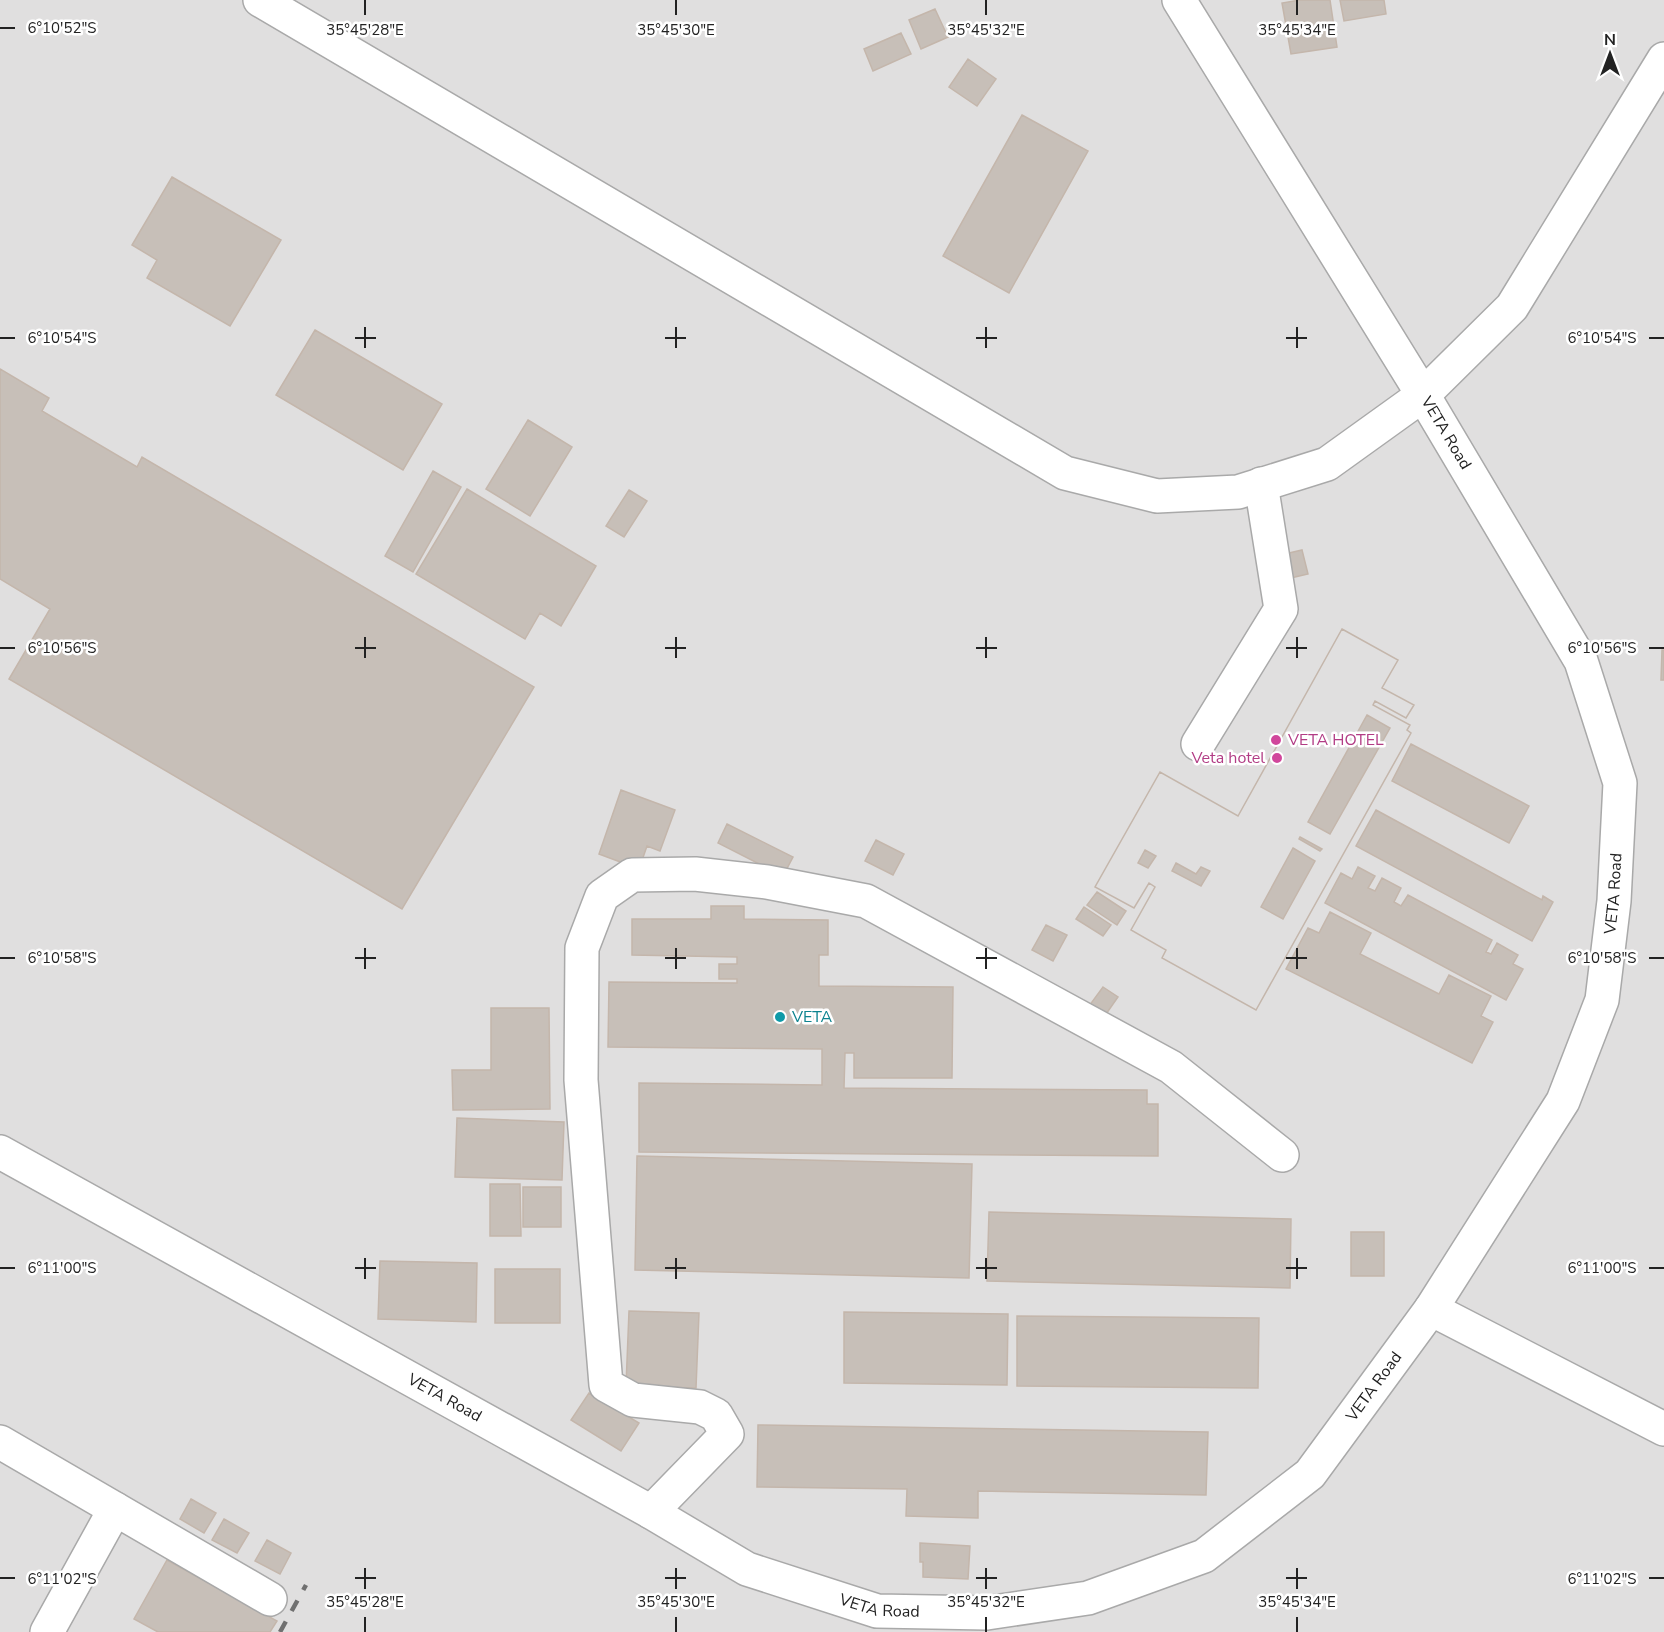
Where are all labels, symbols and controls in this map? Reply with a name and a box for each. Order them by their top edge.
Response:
text: 6°10'52"S [28,18,96,38]
text: 35°45'28"E [326,20,404,40]
text: 35°45'30"E [637,20,715,40]
text: 35°45'32"E [947,20,1025,40]
text: 35°45'34"E [1258,20,1336,40]
north arrow [1580,24,1640,84]
text: N [1604,29,1616,51]
text: 6°10'54"S [28,328,96,348]
text: 6°10'54"S [1568,328,1636,348]
street label: VETA Road [1415,392,1476,474]
text: 6°10'56"S [28,638,96,658]
text: 6°10'56"S [1568,638,1636,658]
place label: VETA HOTEL [1287,729,1384,751]
marker: VETA HOTEL [1269,733,1283,747]
place label: Veta hotel [1191,747,1265,769]
marker: Veta hotel [1270,751,1284,765]
street label: VETA Road [1599,852,1627,937]
text: 6°10'58"S [28,948,96,968]
text: 6°10'58"S [1568,948,1636,968]
place label: VETA [791,1006,833,1028]
marker: VETA [773,1010,787,1024]
text: 6°11'00"S [28,1258,96,1278]
text: 6°11'00"S [1568,1258,1636,1278]
street label: VETA Road [1340,1347,1407,1427]
street label: VETA Road [403,1368,486,1427]
text: 6°11'02"S [28,1569,96,1589]
text: 6°11'02"S [1568,1569,1636,1589]
street label: VETA Road [836,1588,920,1623]
text: 35°45'28"E [326,1592,404,1612]
text: 35°45'30"E [637,1592,715,1612]
text: 35°45'32"E [947,1592,1025,1612]
text: 35°45'34"E [1258,1592,1336,1612]

